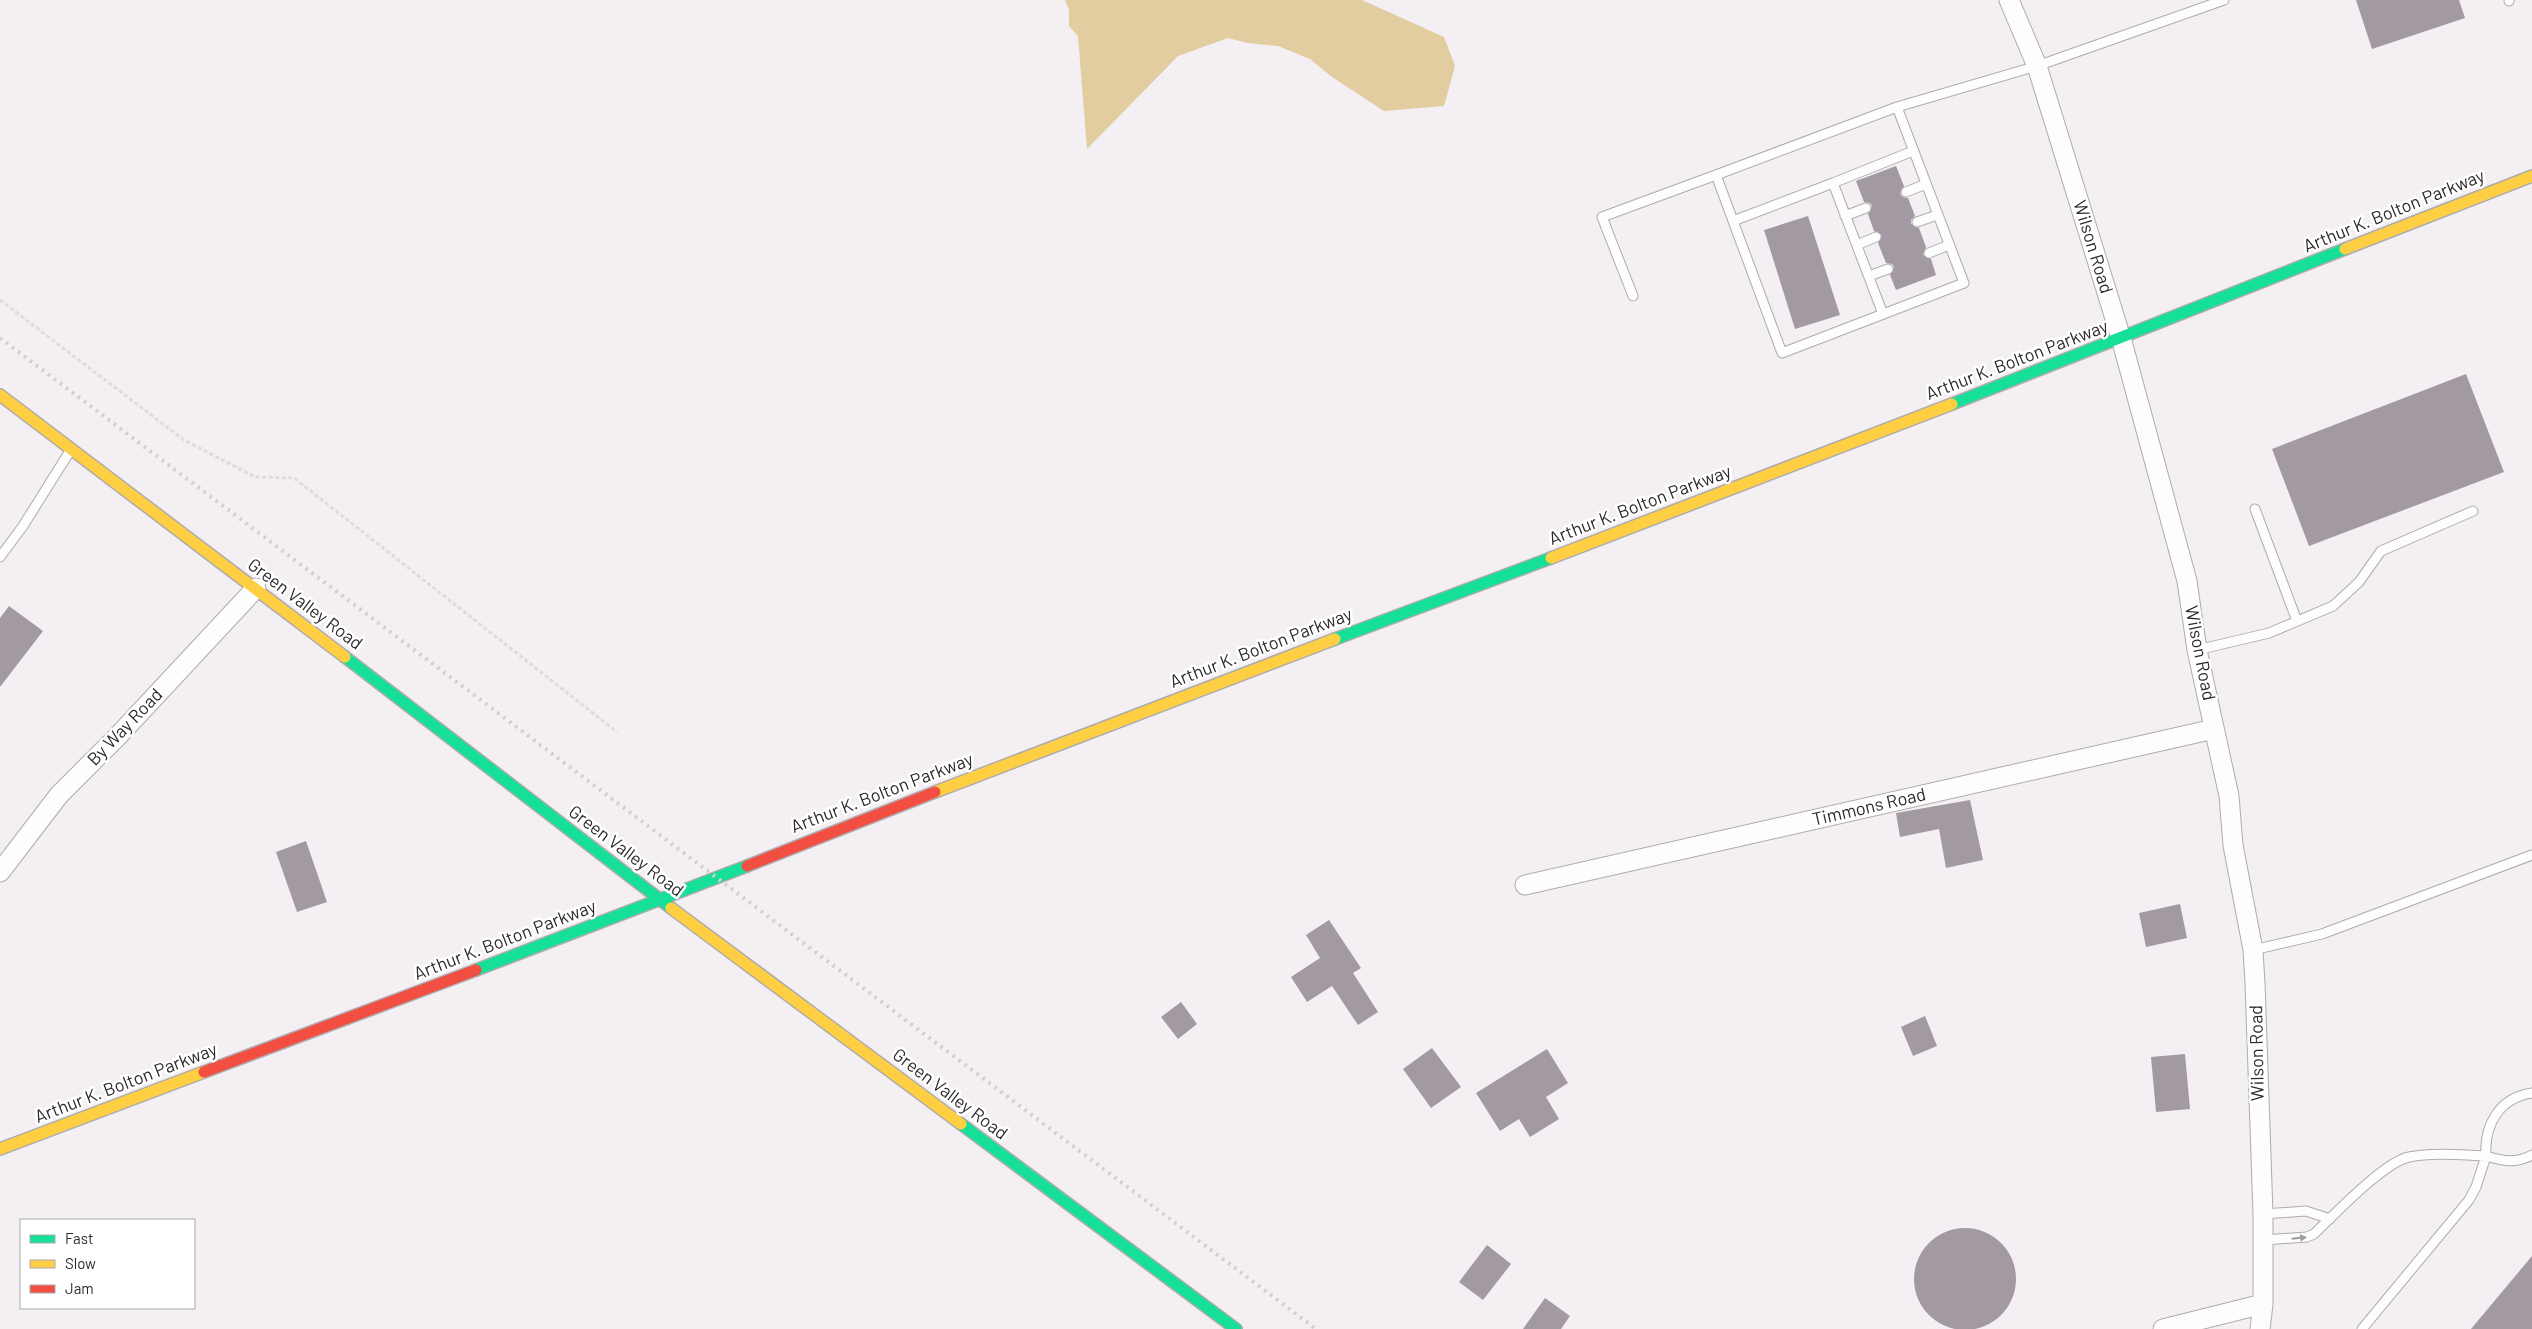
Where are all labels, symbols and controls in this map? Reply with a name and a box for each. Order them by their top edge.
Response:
street label: Arthur K. Bolton Parkway [2300,164,2487,257]
street label: Wilson Road [2069,198,2119,296]
street label: Arthur K. Bolton Parkway [1922,314,2111,404]
street label: Arthur K. Bolton Parkway [1545,459,1734,549]
street label: Green Valley Road [244,553,367,654]
street label: Arthur K. Bolton Parkway [1166,602,1355,692]
street label: Wilson Road [2181,604,2221,702]
street label: By Way Road [82,683,167,769]
street label: Arthur K. Bolton Parkway [787,747,976,837]
street label: Timmons Road [1810,782,1928,830]
street label: Green Valley Road [565,800,688,901]
street label: Arthur K. Bolton Parkway [410,894,599,984]
street label: Wilson Road [2244,1005,2268,1101]
street label: Arthur K. Bolton Parkway [31,1037,220,1127]
street label: Green Valley Road [889,1043,1012,1144]
legend [20,1219,195,1309]
text: Fast [65,1229,93,1247]
one-way arrow [2292,1234,2308,1242]
text: Slow [65,1254,96,1272]
text: Jam [65,1279,94,1297]

